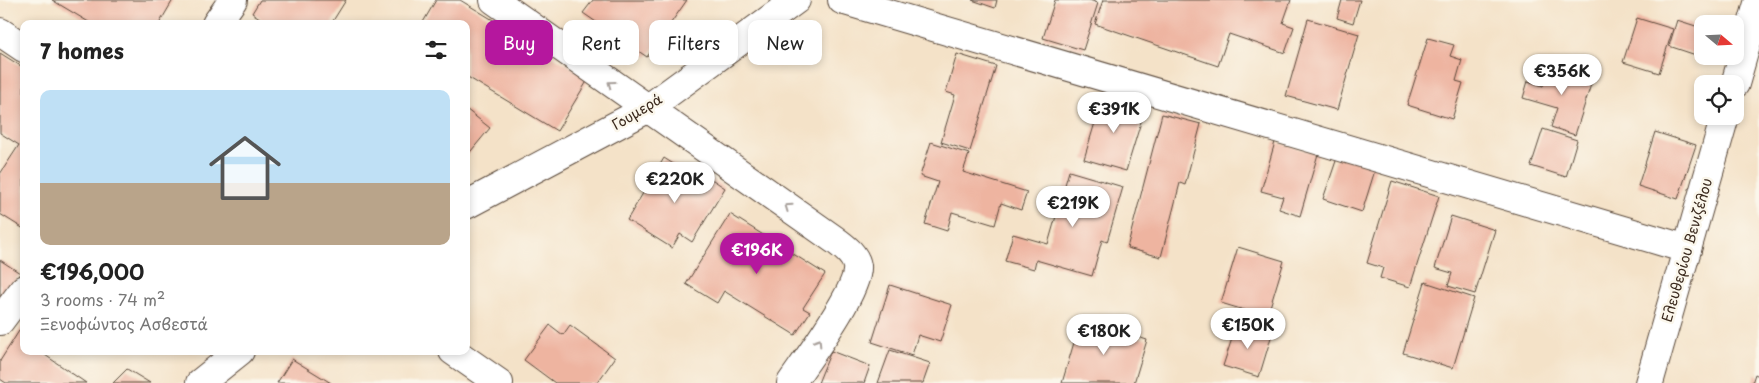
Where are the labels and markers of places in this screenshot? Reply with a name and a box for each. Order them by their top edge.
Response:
pin: €356K [1527,54,1597,96]
pin: €391K [1079,92,1149,134]
pin: €220K [640,162,710,204]
pin: €219K [1038,186,1108,228]
pin: €196K [722,232,792,275]
pin: €150K [1213,308,1283,350]
pin: €180K [1069,314,1139,356]

